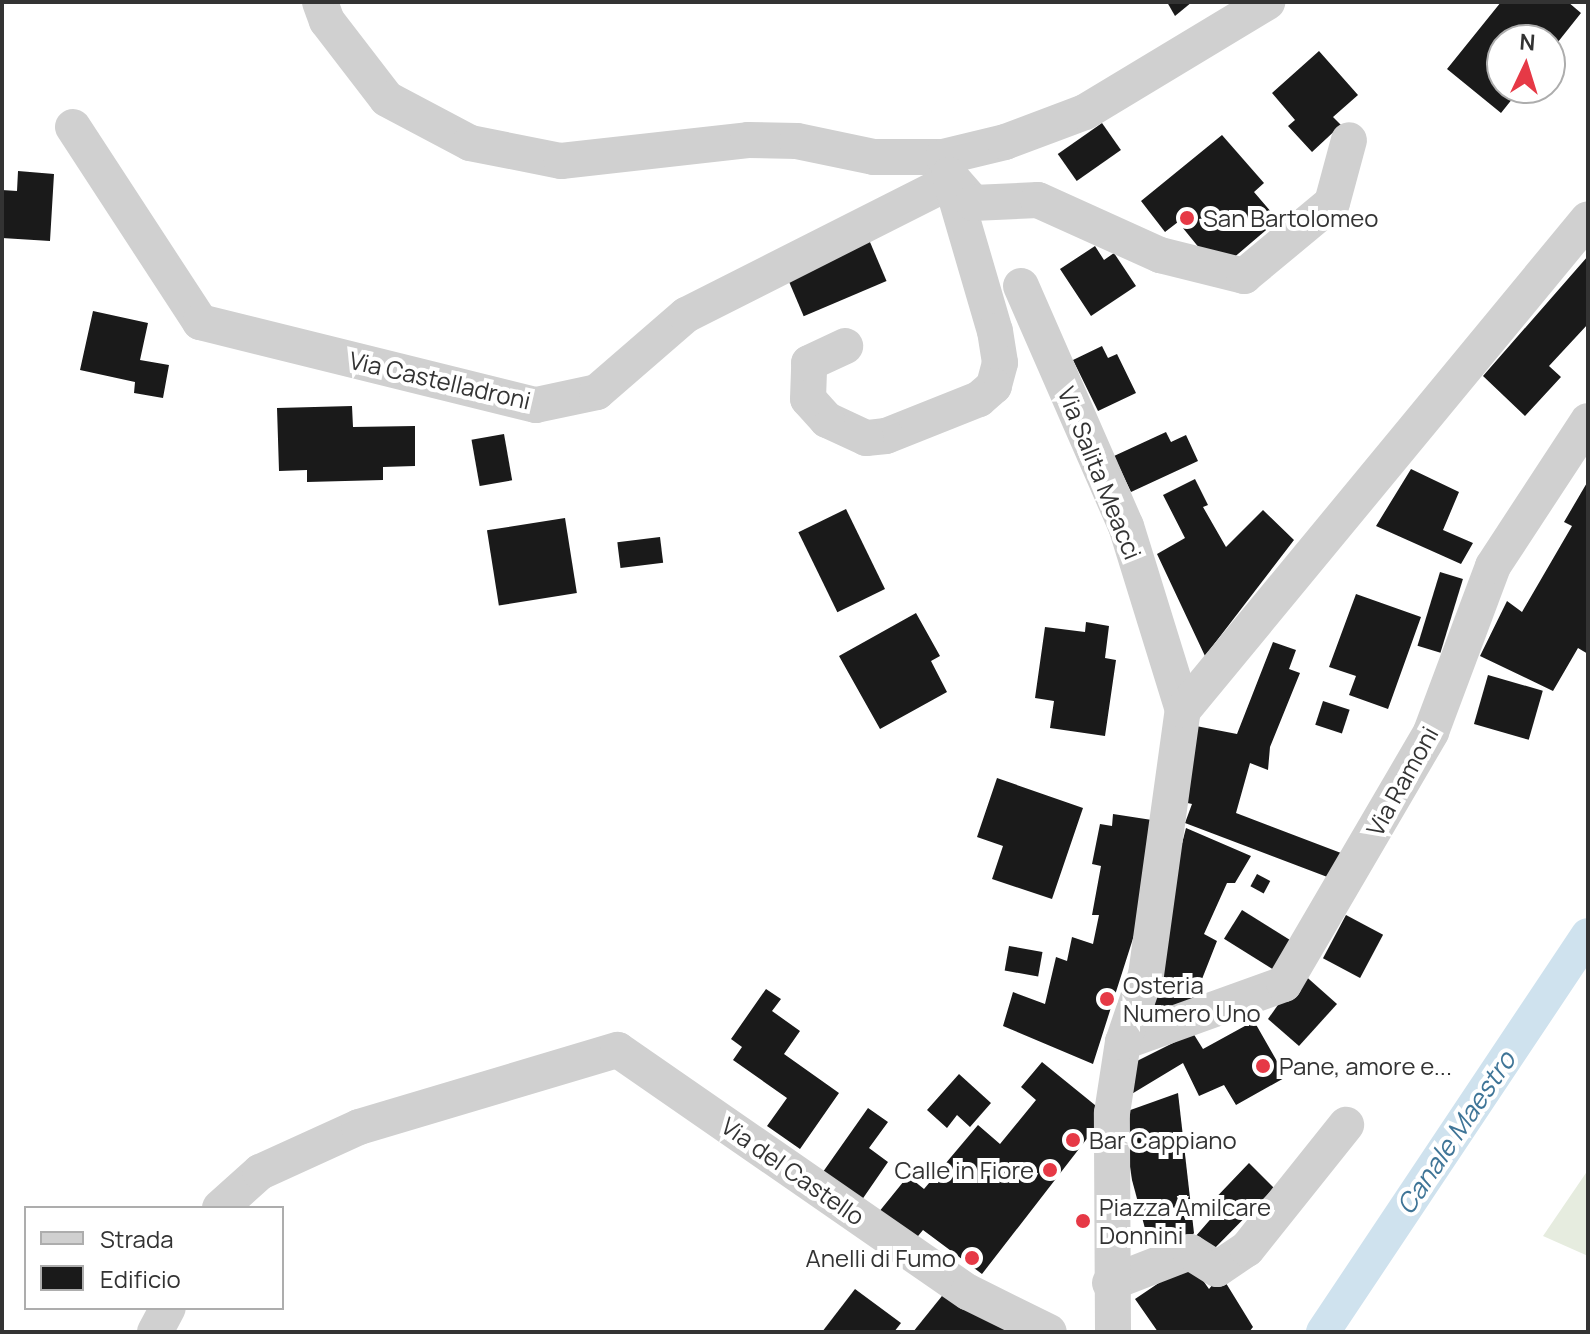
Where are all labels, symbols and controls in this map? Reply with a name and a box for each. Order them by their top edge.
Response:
north arrow [1486,24,1566,104]
text: N [1519,27,1536,58]
place label: San Bartolomeo [1203,204,1379,232]
marker: San Bartolomeo [1178,209,1196,227]
street label: Via Castelladroni [347,345,533,415]
street label: Via Salita Meacci [1052,383,1148,563]
street label: Via Ramoni [1360,721,1444,841]
place label: Osteria Numero Uno [1123,971,1261,1027]
marker: Osteria Numero Uno [1098,990,1116,1008]
water label: Canale Maestro [1390,1046,1522,1220]
place label: Pane, amore e... [1279,1052,1452,1080]
marker: Pane, amore e... [1254,1057,1272,1075]
street label: Via del Castello [716,1111,870,1231]
place label: Bar Cappiano [1089,1126,1237,1154]
marker: Bar Cappiano [1064,1131,1082,1149]
place label: Calle in Fiore [894,1156,1034,1184]
marker: Calle in Fiore [1041,1161,1059,1179]
place label: Piazza Amilcare Donnini [1099,1193,1271,1249]
legend [24,1206,284,1310]
marker: Piazza Amilcare Donnini [1074,1212,1092,1230]
text: Strada [100,1222,173,1255]
place label: Anelli di Fumo [806,1244,956,1272]
marker: Anelli di Fumo [963,1249,981,1267]
text: Edificio [100,1262,181,1295]

